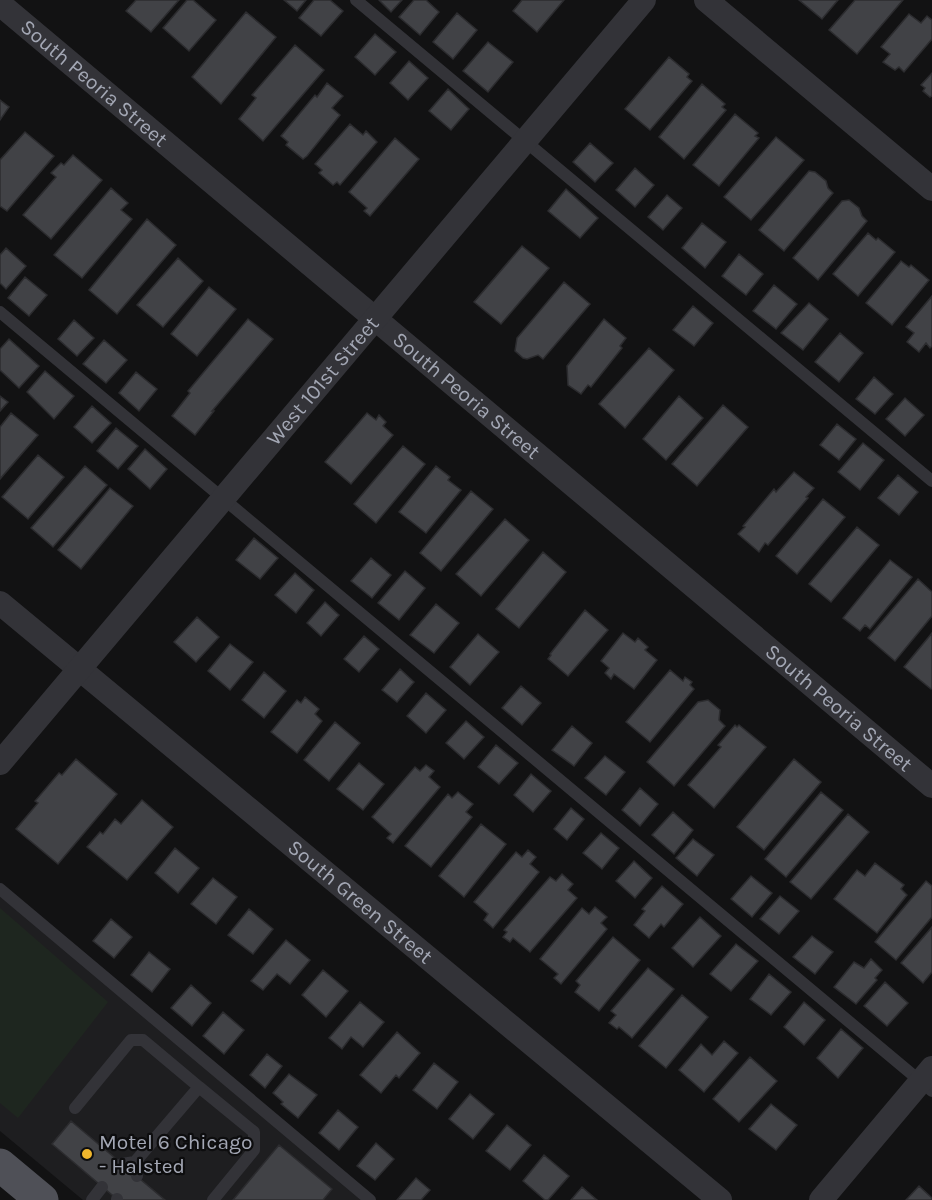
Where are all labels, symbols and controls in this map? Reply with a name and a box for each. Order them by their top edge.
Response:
street label: South Peoria Street [16,15,173,152]
street label: West 101st Street [261,312,384,450]
street label: South Peoria Street [388,327,545,464]
street label: South Peoria Street [760,639,917,776]
street label: South Green Street [283,835,438,969]
place label: Motel 6 Chicago - Halsted [99,1130,252,1178]
marker: Motel 6 Chicago - Halsted [80,1147,94,1161]

